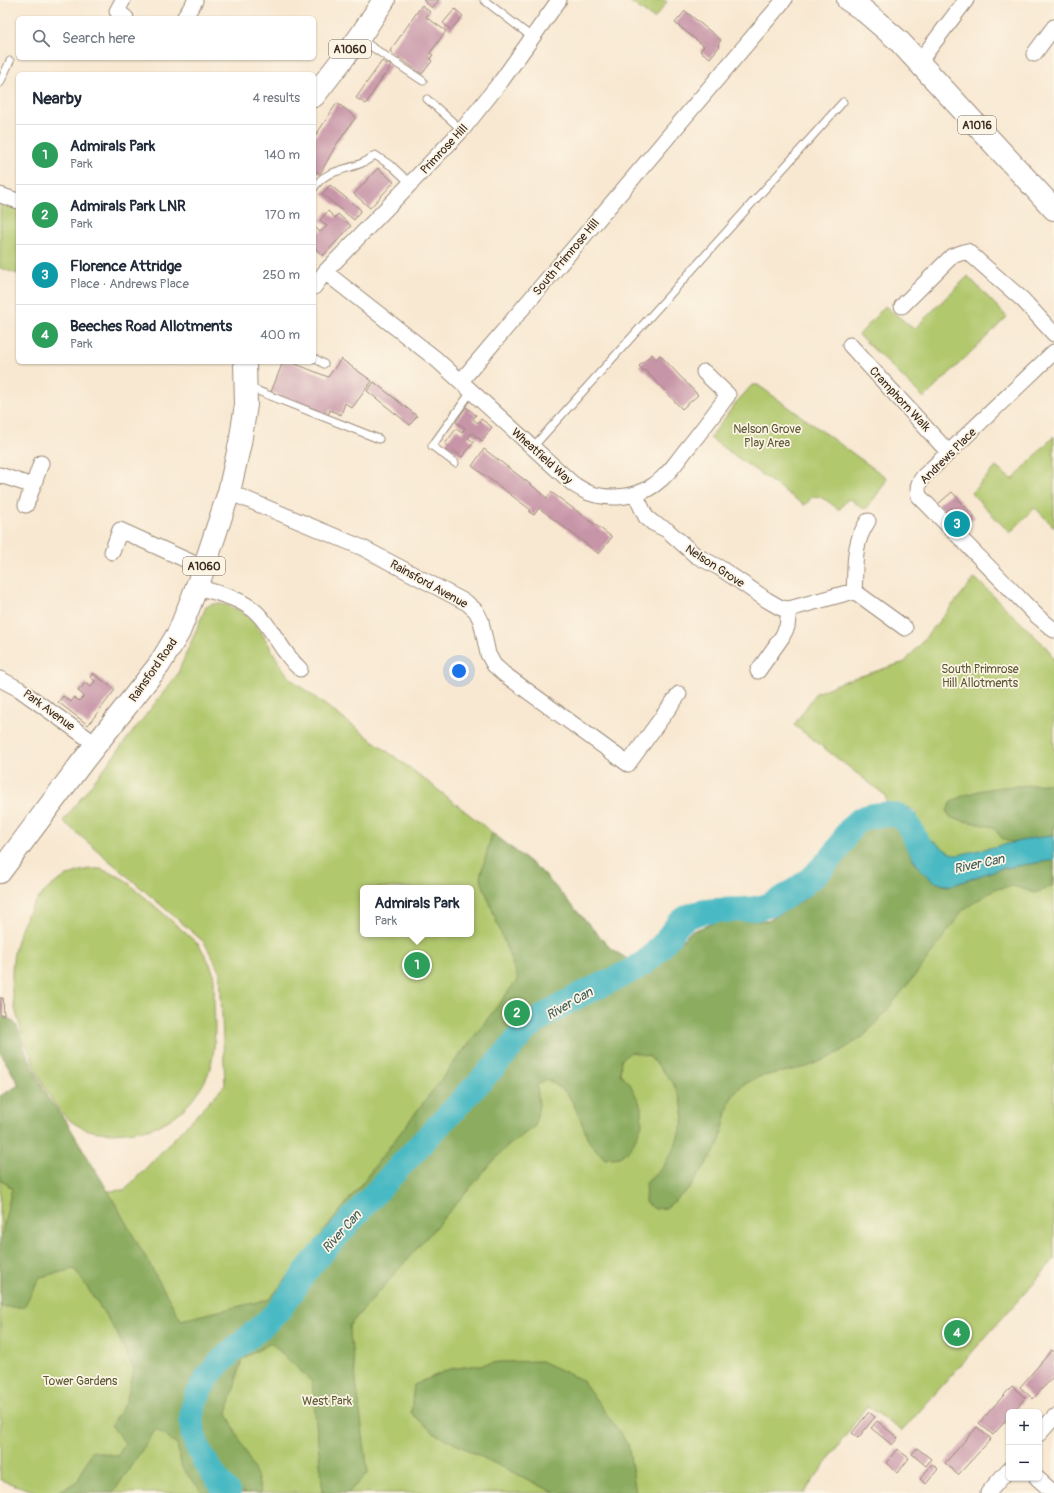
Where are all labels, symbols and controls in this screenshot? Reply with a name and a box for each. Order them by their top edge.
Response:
search box [16,16,316,60]
icon: search [30,27,52,49]
text: Search here [62,29,135,48]
road number: A1060 [329,40,371,58]
text: Nearby [32,88,81,109]
text: 4 results [253,90,300,106]
road number: A1016 [958,116,996,134]
street label: Primrose Hill [417,121,471,177]
text: Admirals Park [70,137,155,156]
text: 1 [42,147,48,163]
text: 140 m [264,147,300,163]
text: Park [70,156,93,172]
text: Admirals Park LNR [70,197,186,216]
text: 2 [41,207,49,223]
text: 170 m [265,207,300,223]
text: Park [70,216,93,232]
street label: South Primrose Hill [530,216,603,299]
text: Florence Attridge [70,257,182,276]
text: 3 [41,267,49,283]
text: 250 m [262,267,300,283]
text: Place · Andrews Place [70,276,189,292]
text: Beeches Road Allotments [70,317,232,336]
text: 4 [41,327,49,343]
text: 400 m [260,327,300,343]
text: Park [70,336,93,352]
street label: Cramphorn Walk [866,364,933,435]
park label: Nelson Grove Play Area [733,422,801,451]
street label: Wheatfield Way [508,425,575,488]
street label: Andrews Place [917,425,980,488]
pin: 3 [944,509,970,539]
street label: Nelson Grove [682,542,747,591]
road number: A1060 [183,557,225,575]
street label: Rainsford Avenue [387,557,470,612]
street label: Rainsford Road [126,635,181,705]
your location [449,661,469,681]
park label: South Primrose Hill Allotments [941,662,1019,691]
street label: Park Avenue [20,687,78,734]
water label: River Can [953,851,1006,877]
popup [360,885,474,937]
text: Admirals Park [374,894,460,913]
text: Park [374,913,397,929]
pin: 1 [404,950,430,980]
water label: River Can [543,984,596,1024]
pin: 2 [504,998,530,1028]
water label: River Can [319,1207,365,1256]
pin: 4 [944,1318,970,1348]
park label: Tower Gardens [43,1374,118,1389]
park label: West Park [302,1394,352,1409]
map controls [1006,1409,1042,1481]
button: + [1006,1409,1042,1445]
button: − [1006,1445,1042,1481]

